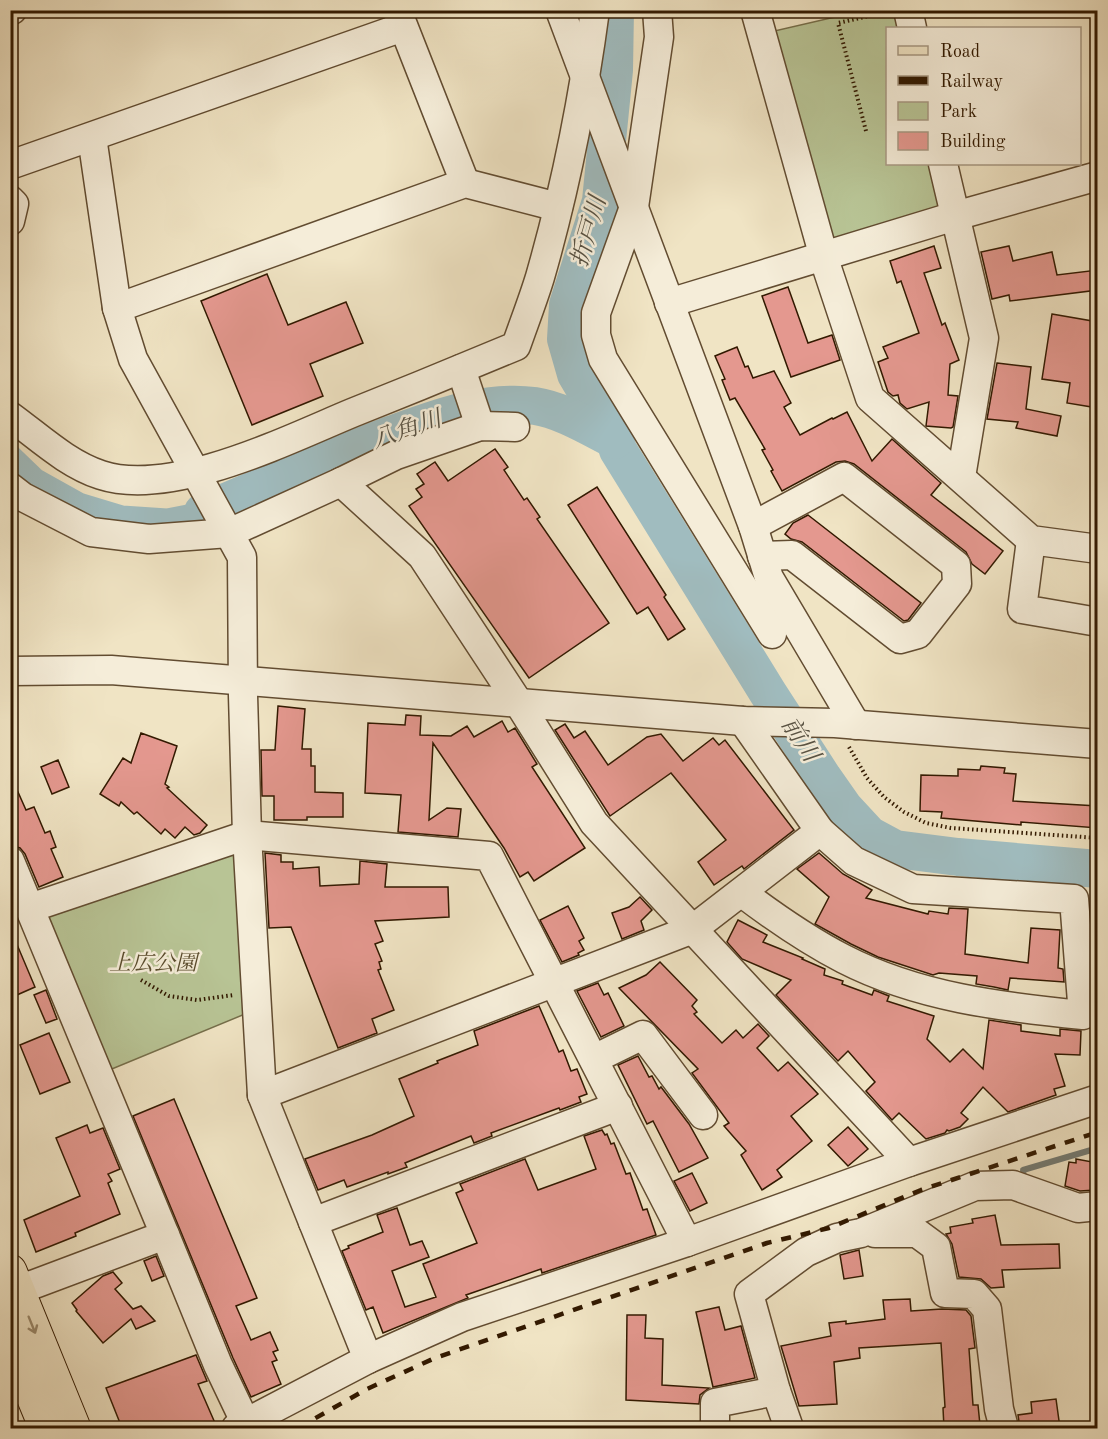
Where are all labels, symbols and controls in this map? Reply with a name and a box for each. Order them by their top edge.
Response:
legend [886,27,1081,165]
text: Road [940,43,980,61]
text: Railway [940,73,1003,91]
text: Park [940,103,977,121]
text: Building [940,133,1006,151]
water label: 折戸川 [566,190,612,270]
water label: 八角川 [368,404,448,454]
water label: 前川 [776,712,826,769]
park label: 上広公園 [109,951,200,975]
one-way arrow [28,1315,39,1334]

